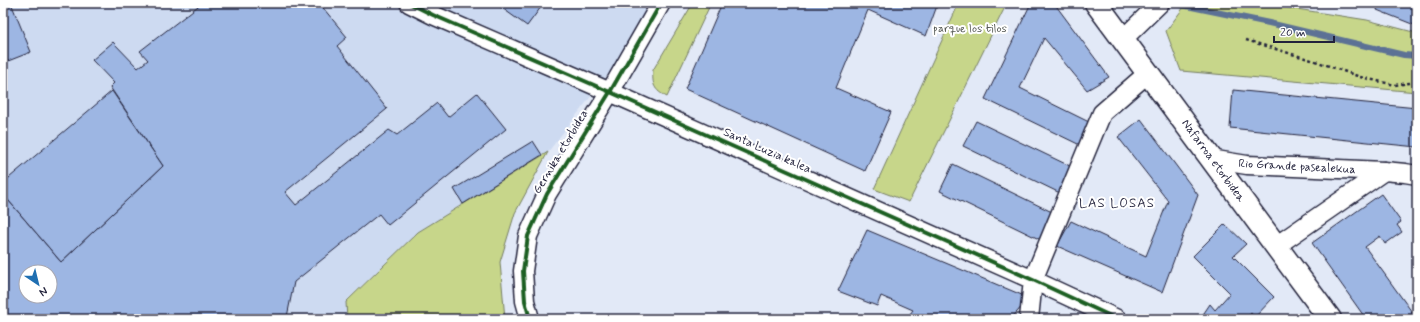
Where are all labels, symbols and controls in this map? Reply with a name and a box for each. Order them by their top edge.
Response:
scale bar [1274,18,1334,44]
park label: parque los tilos [933,21,1007,37]
text: 20 m [1280,25,1306,41]
street label: Gernika etorbidea [530,107,592,197]
street label: Nafarroa etorbidea [1178,116,1249,206]
street label: Santa Luzia kalea [721,125,813,178]
street label: Rio Grande pasealekua [1238,156,1356,178]
district label: LAS LOSAS [1079,195,1155,212]
north arrow [18,264,58,304]
text: N [36,284,50,299]

